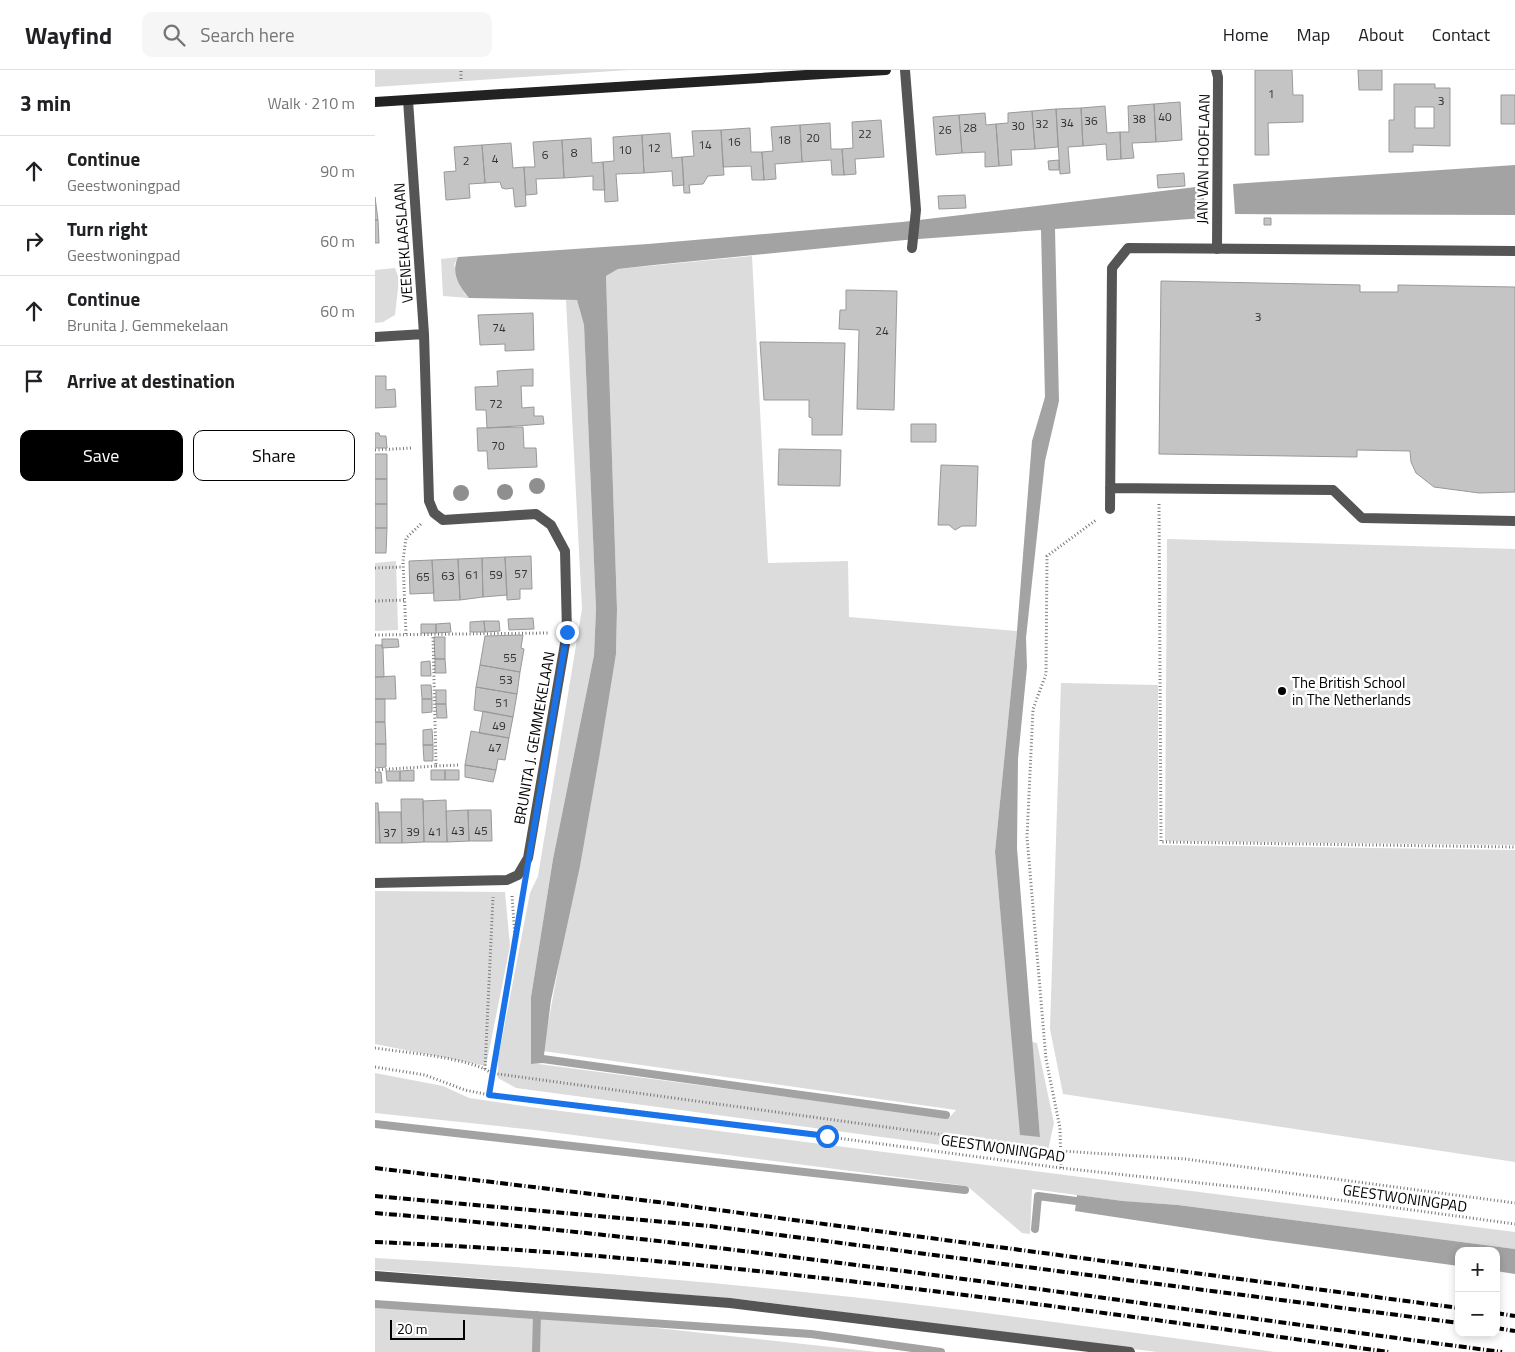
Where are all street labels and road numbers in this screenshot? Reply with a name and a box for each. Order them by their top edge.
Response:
street label: JAN VAN HOOFLAAN [1190,94,1216,224]
street label: VEENEKLAASLAAN [387,182,419,304]
street label: BRUNITA J. GEMMEKELAAN [507,650,561,826]
street label: GEESTWONINGPAD [939,1128,1067,1168]
street label: GEESTWONINGPAD [1341,1178,1469,1218]

